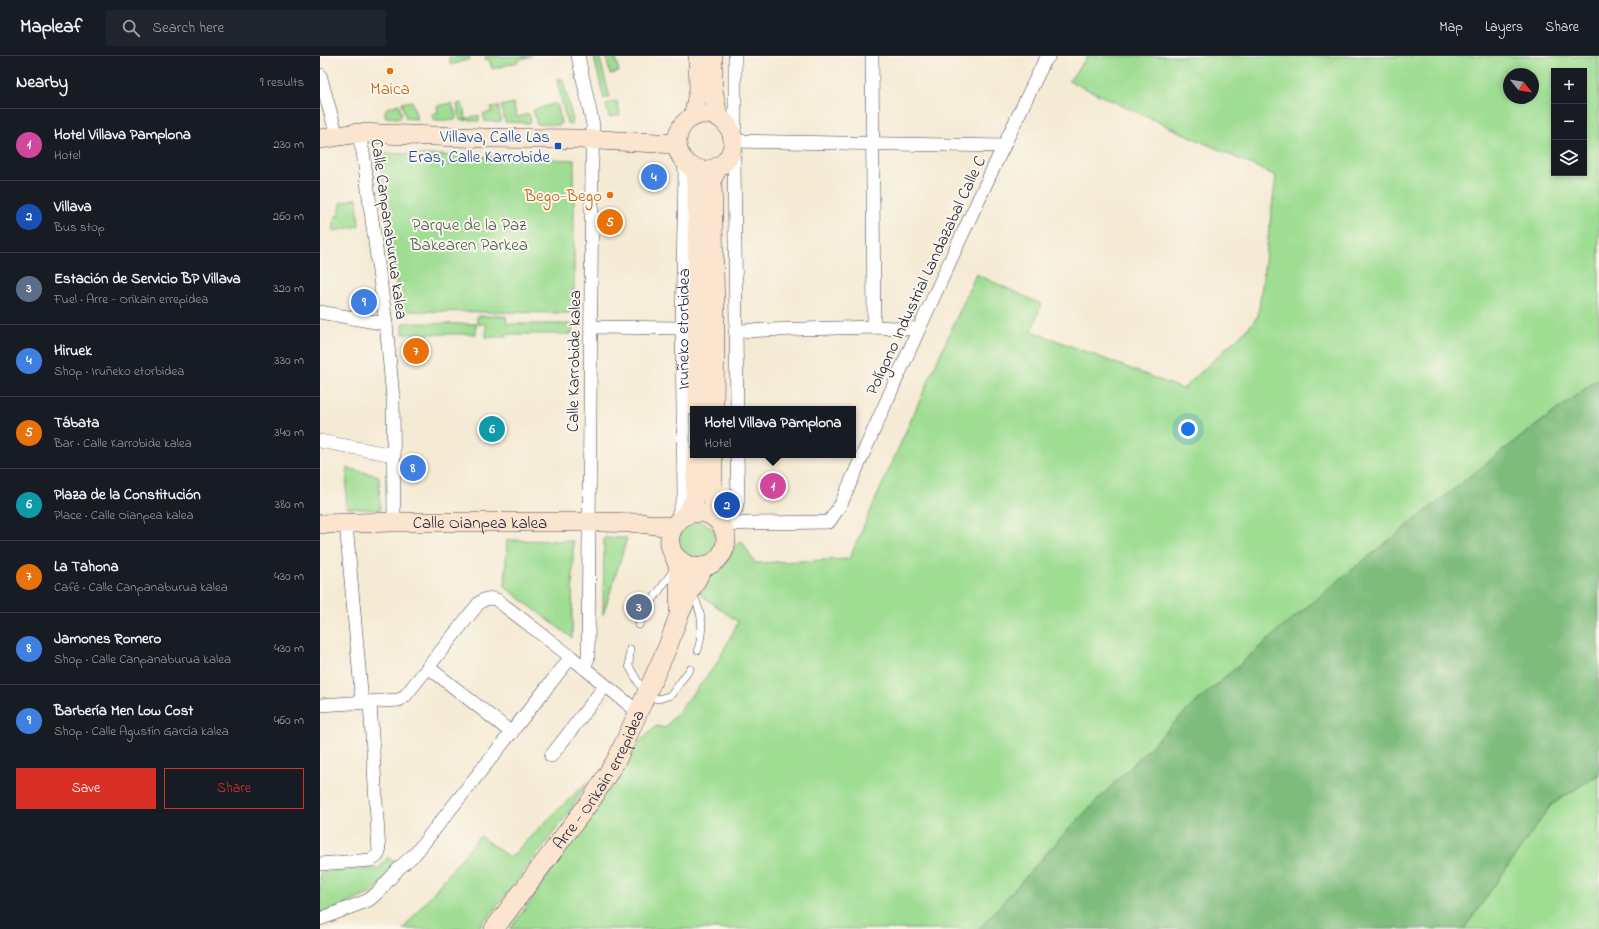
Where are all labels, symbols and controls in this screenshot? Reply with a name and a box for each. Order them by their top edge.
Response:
search box [106,10,386,46]
text: Mapleaf [20,14,82,41]
icon: search [120,17,142,39]
text: Search here [152,17,224,39]
text: Map [1439,17,1463,38]
text: Layers [1485,17,1523,38]
text: Share [1545,17,1579,38]
marker: Maica [385,66,395,76]
north arrow [1503,68,1539,104]
map controls [1551,68,1587,176]
button: + [1551,68,1587,104]
text: Nearby [16,70,68,95]
text: 9 results [260,73,304,92]
place label: Maica [370,77,410,102]
button: − [1551,104,1587,140]
text: Hotel Villava Pamplona [54,124,191,146]
place label: Villava, Calle Las Eras, Calle Karrobide [408,125,550,170]
text: 1 [27,135,31,154]
text: 230 m [273,135,304,154]
street label: Calle Canpanaburua kalea [363,137,414,321]
button: layers [1551,140,1587,176]
marker: Villava, Calle Las Eras, Calle Karrobide [553,141,563,151]
text: Hotel [54,146,81,165]
street label: Polígono Industrial Landazabal Calle C [860,152,995,400]
pin: 4 [641,162,667,192]
place label: Bego-Bego [524,184,602,211]
marker: Bego-Bego [605,190,615,200]
text: Villava [54,196,92,218]
text: 2 [26,207,32,226]
text: 260 m [273,207,304,226]
pin: 5 [597,207,623,237]
park label: Parque de la Paz Bakearen Parkea [409,213,528,258]
text: Bus stop [54,218,105,237]
text: Estación de Servicio BP Villava [54,268,241,290]
street label: Iruñeko etorbidea [671,268,697,390]
text: 3 [26,279,32,298]
text: 320 m [273,279,304,298]
pin: 9 [351,287,377,317]
text: Fuel · Arre - Orikain errepidea [54,290,208,309]
street label: Calle Karrobide kalea [561,290,588,432]
pin: 7 [403,336,429,366]
text: Hiruek [54,340,92,362]
text: 4 [26,351,32,370]
text: 330 m [274,351,304,370]
text: Shop · Iruñeko etorbidea [54,362,184,381]
popup [690,406,856,458]
text: Tábata [54,412,99,434]
text: Hotel Villava Pamplona [705,412,841,434]
pin: 6 [479,414,505,444]
your location [1178,419,1198,439]
text: 5 [25,423,33,442]
text: 340 m [274,423,304,442]
text: Bar · Calle Karrobide kalea [54,434,192,453]
text: Hotel [705,434,731,453]
pin: 8 [400,453,426,483]
pin: 1 [760,471,786,501]
text: Plaza de la Constitución [54,484,201,506]
pin: 2 [714,490,740,520]
text: 6 [26,495,32,514]
text: 380 m [275,495,304,514]
text: Place · Calle Oianpea kalea [54,506,194,525]
street label: Calle Oianpea kalea [413,511,547,536]
text: La Tahona [54,556,119,578]
text: 7 [26,567,32,586]
text: 430 m [274,567,304,586]
text: Café · Calle Canpanaburua kalea [54,578,228,597]
pin: 3 [626,592,652,622]
text: Jamones Romero [54,628,161,650]
text: 8 [27,639,31,658]
text: 430 m [274,639,304,658]
text: Shop · Calle Canpanaburua kalea [54,650,231,669]
text: Barbería Men Low Cost [54,700,193,722]
street label: Arre - Orikain errepidea [547,706,652,855]
text: 9 [27,711,31,730]
text: 460 m [274,711,304,730]
text: Shop · Calle Agustín García kalea [54,722,229,741]
button: Save [16,768,156,809]
button: Share [164,768,304,809]

